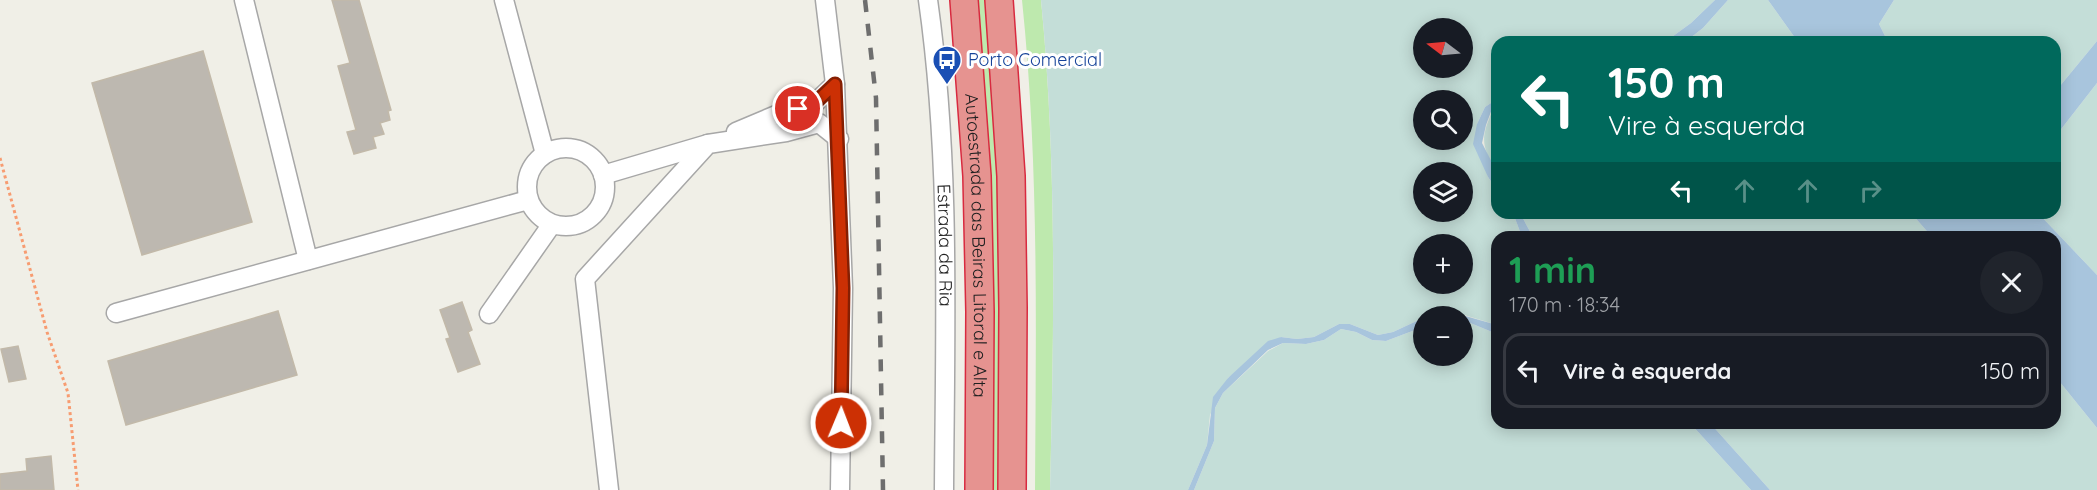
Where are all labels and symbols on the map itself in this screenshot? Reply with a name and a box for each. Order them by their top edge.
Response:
north arrow [1413,18,1473,78]
bus stop icon: Porto Comercial [931,44,963,86]
place label: Porto Comercial [968,48,1102,71]
pin [772,83,823,134]
street label: Autoestrada das Beiras Litoral e Alta [960,93,992,398]
street label: Estrada da Ria [932,183,957,307]
position arrow [809,391,873,455]

